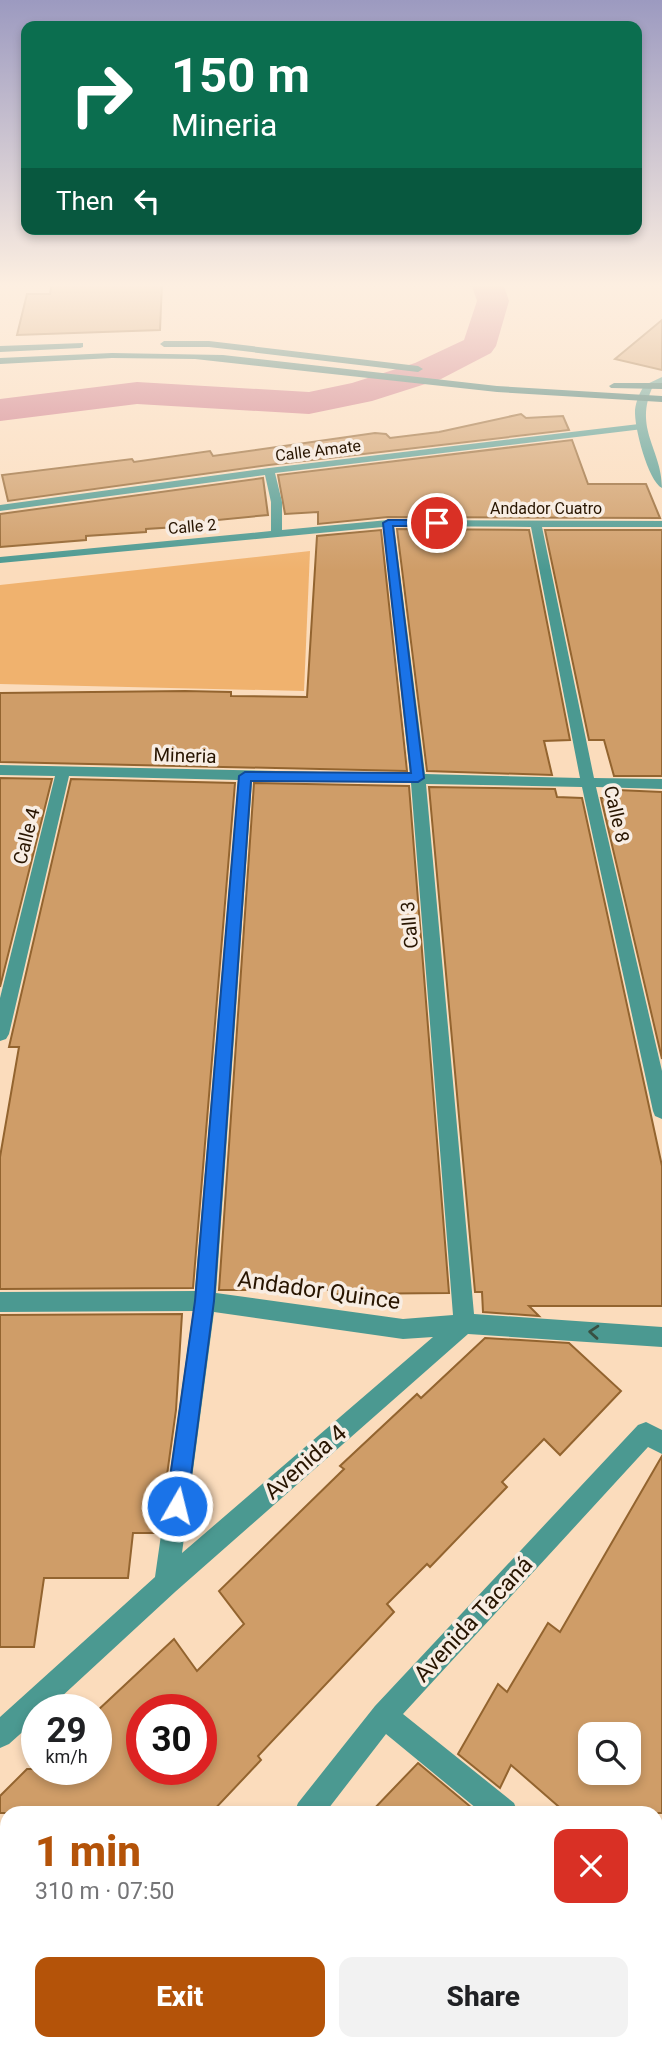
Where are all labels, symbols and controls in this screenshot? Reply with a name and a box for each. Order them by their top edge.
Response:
text: 150 m [171,47,310,104]
icon: right [56,49,147,140]
text: Mineria [171,106,277,144]
icon: left [128,182,166,220]
text: Then [56,186,114,216]
street label: Calle Amate [274,436,362,465]
pin [407,493,467,553]
street label: Andador Cuatro [490,499,602,518]
icon: arrive [418,504,456,542]
street label: Calle 2 [167,515,217,538]
street label: Mineria [153,743,217,768]
street label: Calle 8 [599,784,634,845]
street label: Calle 4 [8,805,45,867]
street label: Call 3 [396,900,423,950]
street label: Andador Quince [236,1266,402,1315]
one-way arrow [588,1325,599,1340]
street label: Avenida 4 [259,1419,352,1505]
position arrow [140,1469,214,1543]
street label: Avenida Tacaná [408,1551,538,1688]
speed limit sign: 30 [126,1694,217,1785]
text: 29 [46,1710,87,1751]
map controls [578,1722,641,1785]
button: search [578,1722,641,1785]
text: km/h [45,1746,88,1767]
text: 1 min [35,1827,141,1876]
button: close [554,1829,628,1903]
text: 310 m · 07:50 [35,1878,174,1905]
button: Exit [35,1957,325,2037]
button: Share [339,1957,628,2037]

